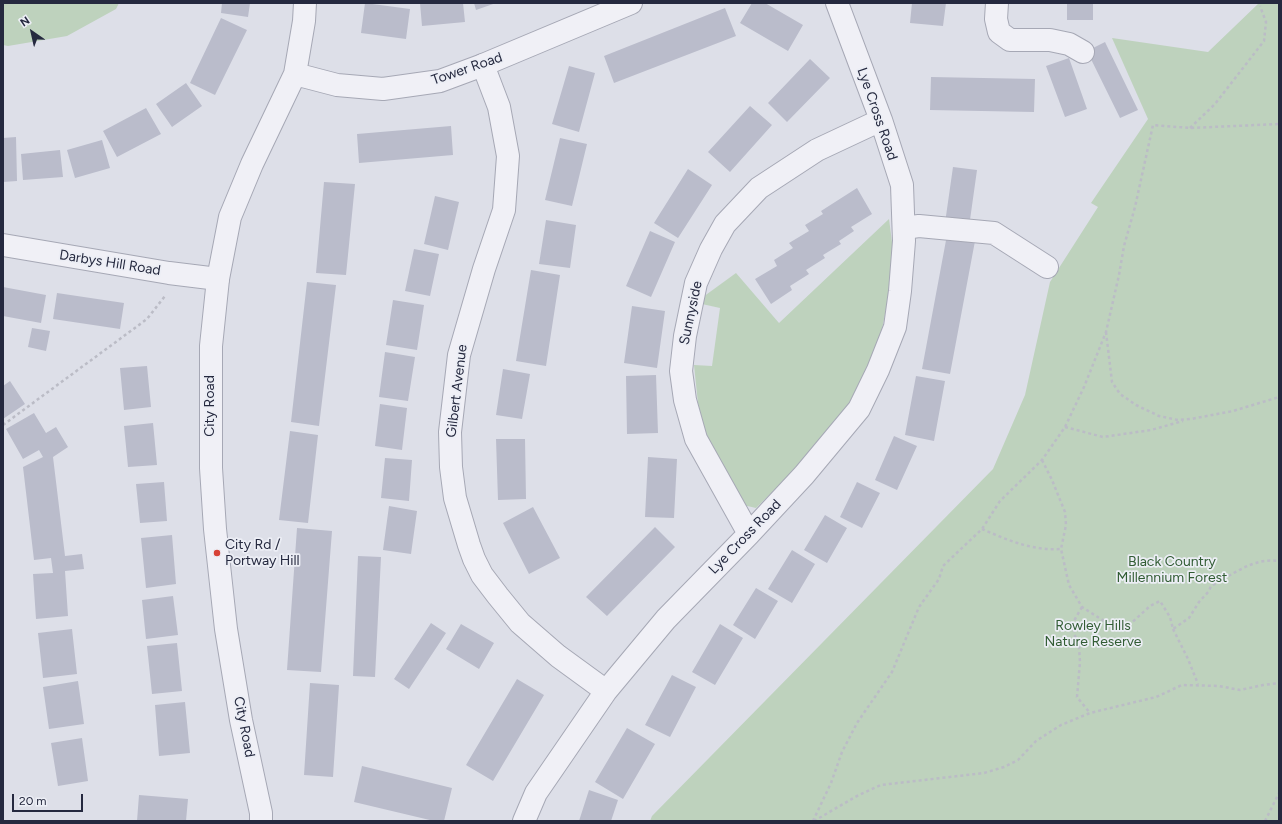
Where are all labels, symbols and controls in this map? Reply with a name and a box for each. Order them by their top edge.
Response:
north arrow [12,12,52,52]
text: N [18,14,32,29]
street label: Tower Road [429,49,505,89]
street label: Lye Cross Road [853,65,901,163]
street label: Darbys Hill Road [58,247,162,279]
street label: Sunnyside [676,280,706,346]
street label: Gilbert Avenue [443,344,471,438]
street label: City Road [202,375,218,437]
street label: Lye Cross Road [705,496,785,578]
place label: City Rd / Portway Hill [225,537,300,570]
marker: City Rd / Portway Hill [212,548,222,558]
park label: Black Country Millennium Forest [1117,554,1227,586]
park label: Rowley Hills Nature Reserve [1045,618,1141,650]
street label: City Road [230,695,258,759]
scale bar [14,786,85,812]
text: 20 m [19,794,47,808]

